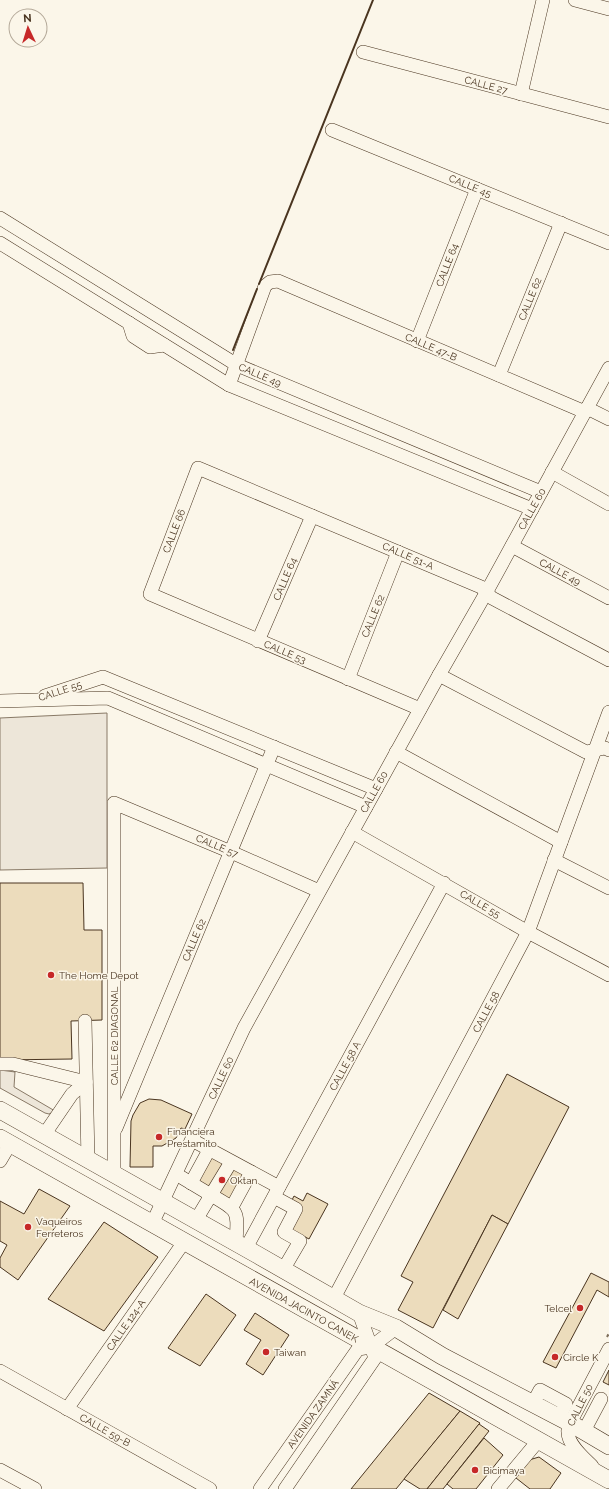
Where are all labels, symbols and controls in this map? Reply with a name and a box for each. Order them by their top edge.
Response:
north arrow [8,8,48,48]
text: N [23,12,32,25]
street label: CALLE 27 [463,74,509,96]
street label: CALLE 45 [447,173,493,200]
street label: CALLE 64 [434,241,460,288]
street label: CALLE 62 [516,276,544,322]
street label: CALLE 47-B [403,331,459,363]
street label: CALLE 49 [237,361,283,389]
street label: CALLE 60 [516,486,548,532]
street label: CALLE 66 [161,508,187,554]
street label: CALLE 51-A [381,540,435,572]
street label: CALLE 64 [271,556,299,602]
street label: CALLE 49 [537,557,583,588]
street label: CALLE 62 [359,593,387,639]
street label: CALLE 53 [262,638,308,666]
street label: CALLE 55 [37,679,83,703]
street label: CALLE 60 [358,769,390,815]
street label: CALLE 57 [194,832,240,860]
street label: CALLE 55 [458,888,503,920]
street label: CALLE 62 [180,917,208,963]
marker: The Home Depot [46,970,56,980]
place label: The Home Depot [59,970,139,981]
street label: CALLE 62 DIAGONAL [109,986,120,1085]
street label: CALLE 58 [471,989,501,1035]
street label: CALLE 58 A [327,1039,363,1093]
street label: CALLE 60 [206,1055,236,1101]
place label: Financiera Prestamito [167,1126,217,1149]
marker: Financiera Prestamito [154,1132,164,1142]
marker: Oktan [217,1175,227,1185]
place label: Oktan [230,1175,258,1186]
place label: Vaqueiros Ferreteros [36,1216,84,1239]
marker: Vaqueiros Ferreteros [23,1222,33,1232]
street label: AVENIDA JACINTO CANEK [248,1275,361,1345]
street label: CALLE 124-A [104,1297,148,1353]
place label: Telcel [544,1303,572,1314]
marker: Telcel [575,1303,585,1313]
marker: Taiwan [261,1347,271,1357]
place label: Taiwan [274,1347,306,1358]
marker: Circle K [550,1352,560,1362]
place label: Circle K [563,1352,599,1363]
street label: AVENIDA ZAMNÁ [285,1377,341,1451]
street label: CALLE 50 [565,1382,595,1428]
street label: CALLE 59-B [78,1412,132,1449]
marker: Bicimaya [470,1465,480,1475]
place label: Bicimaya [483,1465,525,1476]

